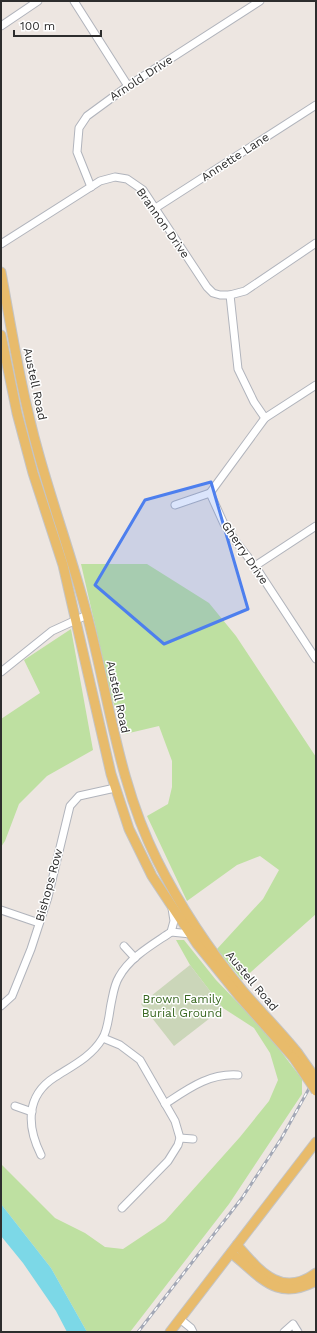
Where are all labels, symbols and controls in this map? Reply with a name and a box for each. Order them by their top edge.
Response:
scale bar [14,12,101,38]
text: 100 m [20,19,55,33]
street label: Arnold Drive [107,52,175,104]
street label: Annette Lane [198,130,272,184]
street label: Brannon Drive [134,185,193,261]
street label: Austell Road [20,346,50,422]
street label: Gherry Drive [219,519,271,587]
street label: Austell Road [103,659,133,735]
street label: Bishops Row [33,847,65,923]
street label: Austell Road [223,948,281,1014]
park label: Brown Family Burial Ground [142,992,222,1020]

